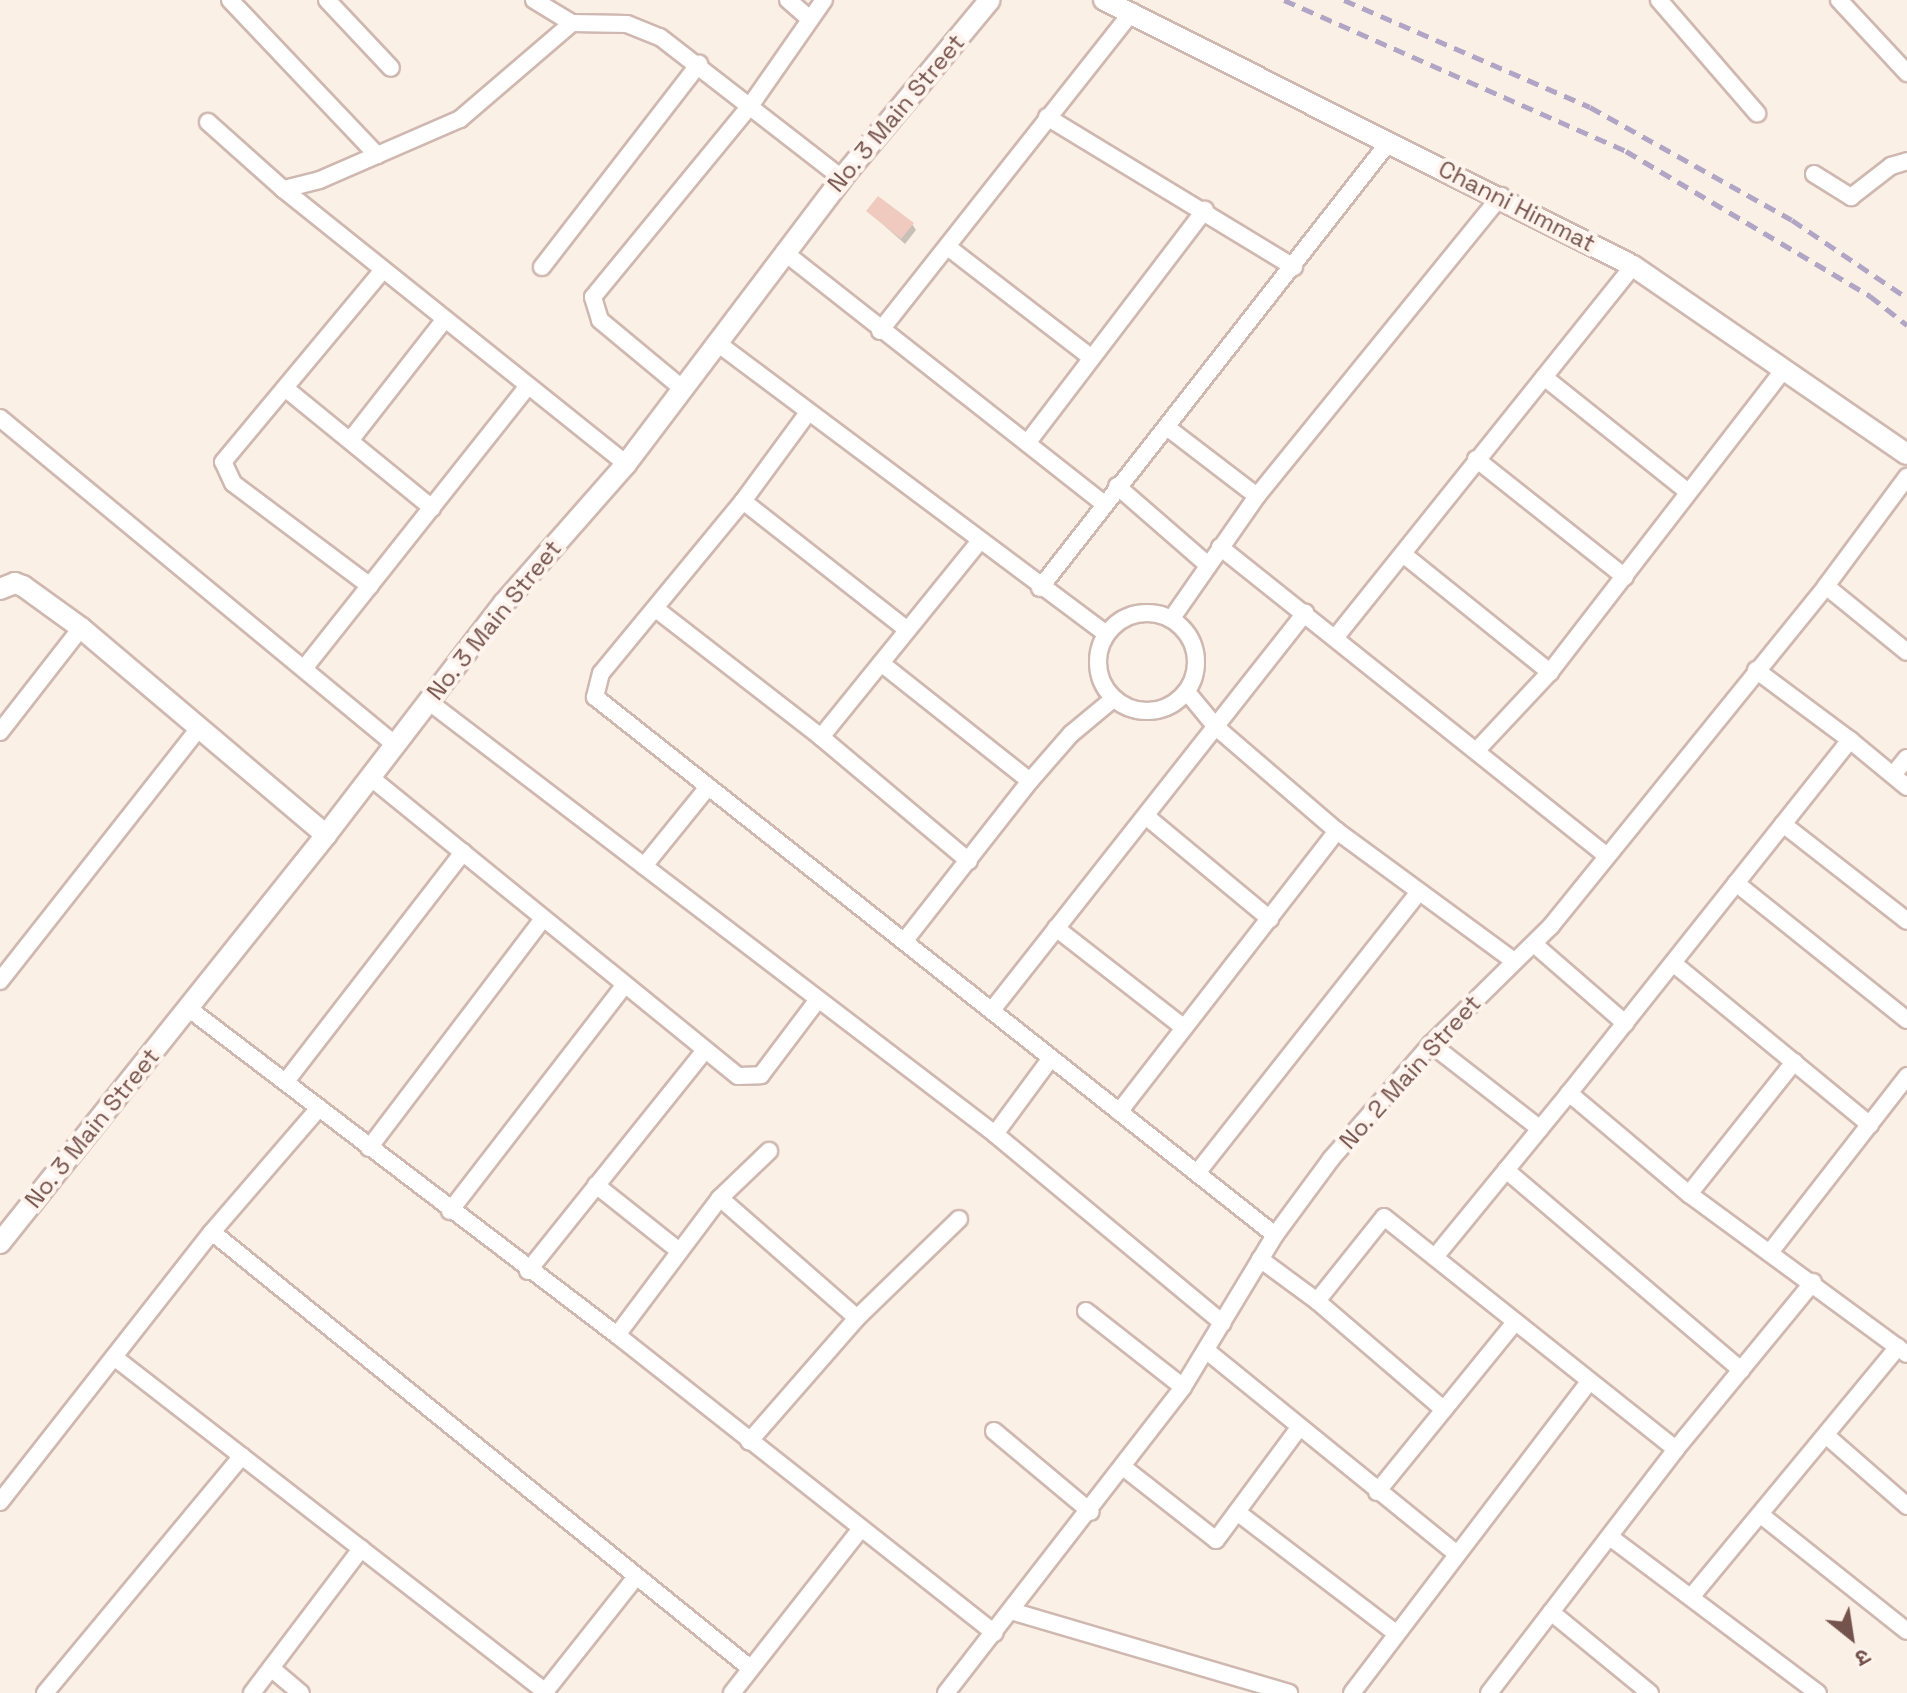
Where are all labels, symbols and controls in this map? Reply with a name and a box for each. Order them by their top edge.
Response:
street label: No. 3 Main Street [821,28,971,198]
street label: Channi Himmat [1434,154,1600,258]
street label: No. 3 Main Street [420,534,568,706]
street label: No. 2 Main Street [1333,989,1487,1155]
street label: No. 3 Main Street [18,1042,166,1214]
north arrow [1811,1597,1891,1677]
text: उ [1850,1642,1876,1673]

